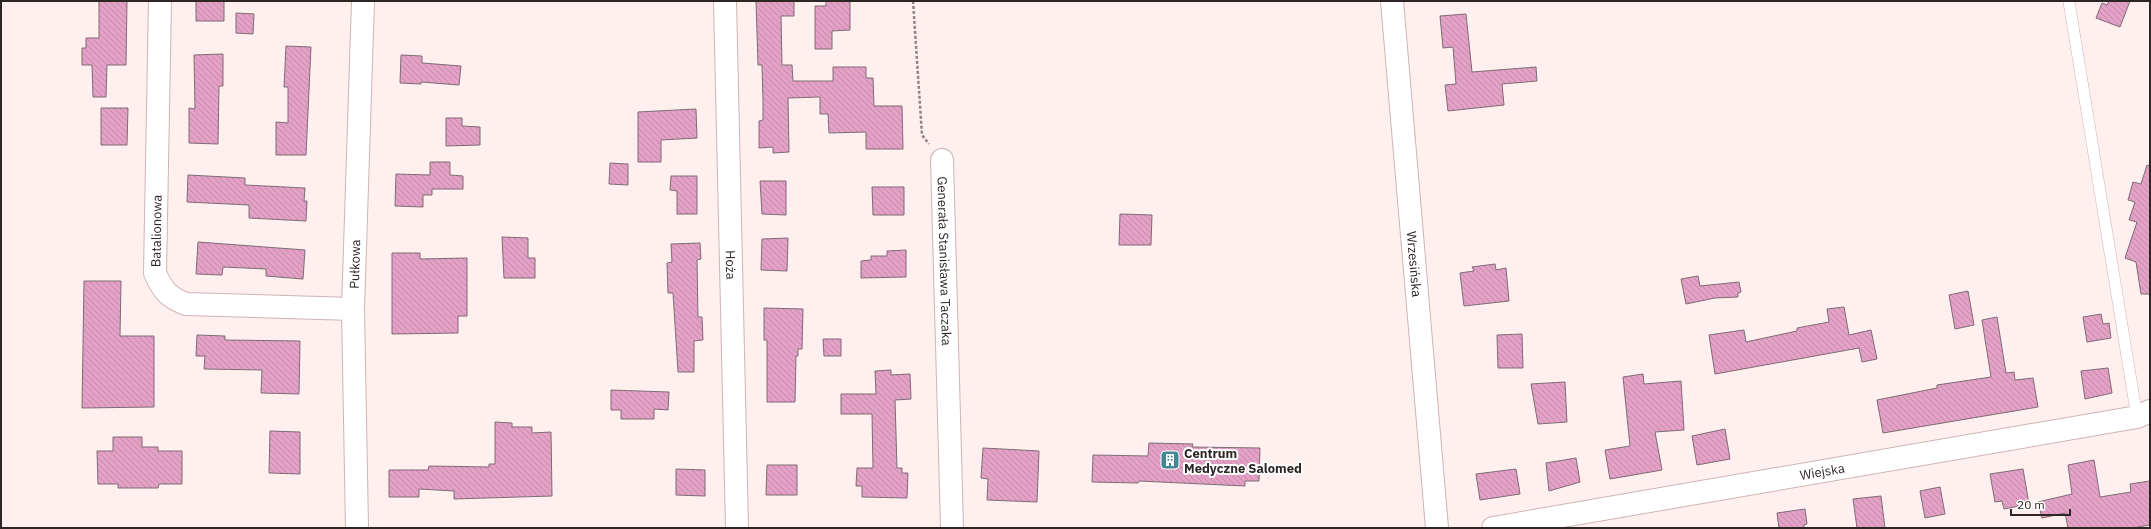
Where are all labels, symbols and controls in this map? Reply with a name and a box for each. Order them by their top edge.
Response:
street label: Generała Stanisława Taczaka [933,176,955,346]
street label: Batalionowa [147,195,166,267]
street label: Wrzesińska [1403,230,1425,298]
street label: Pułkowa [346,239,364,289]
street label: Hoża [722,250,739,280]
place label: Centrum Medyczne Salomed [1184,445,1302,477]
building icon: Centrum Medyczne Salomed [1159,449,1181,471]
street label: Wiejska [1798,460,1846,484]
scale bar [2011,491,2070,517]
text: 20 m [2017,497,2045,512]

